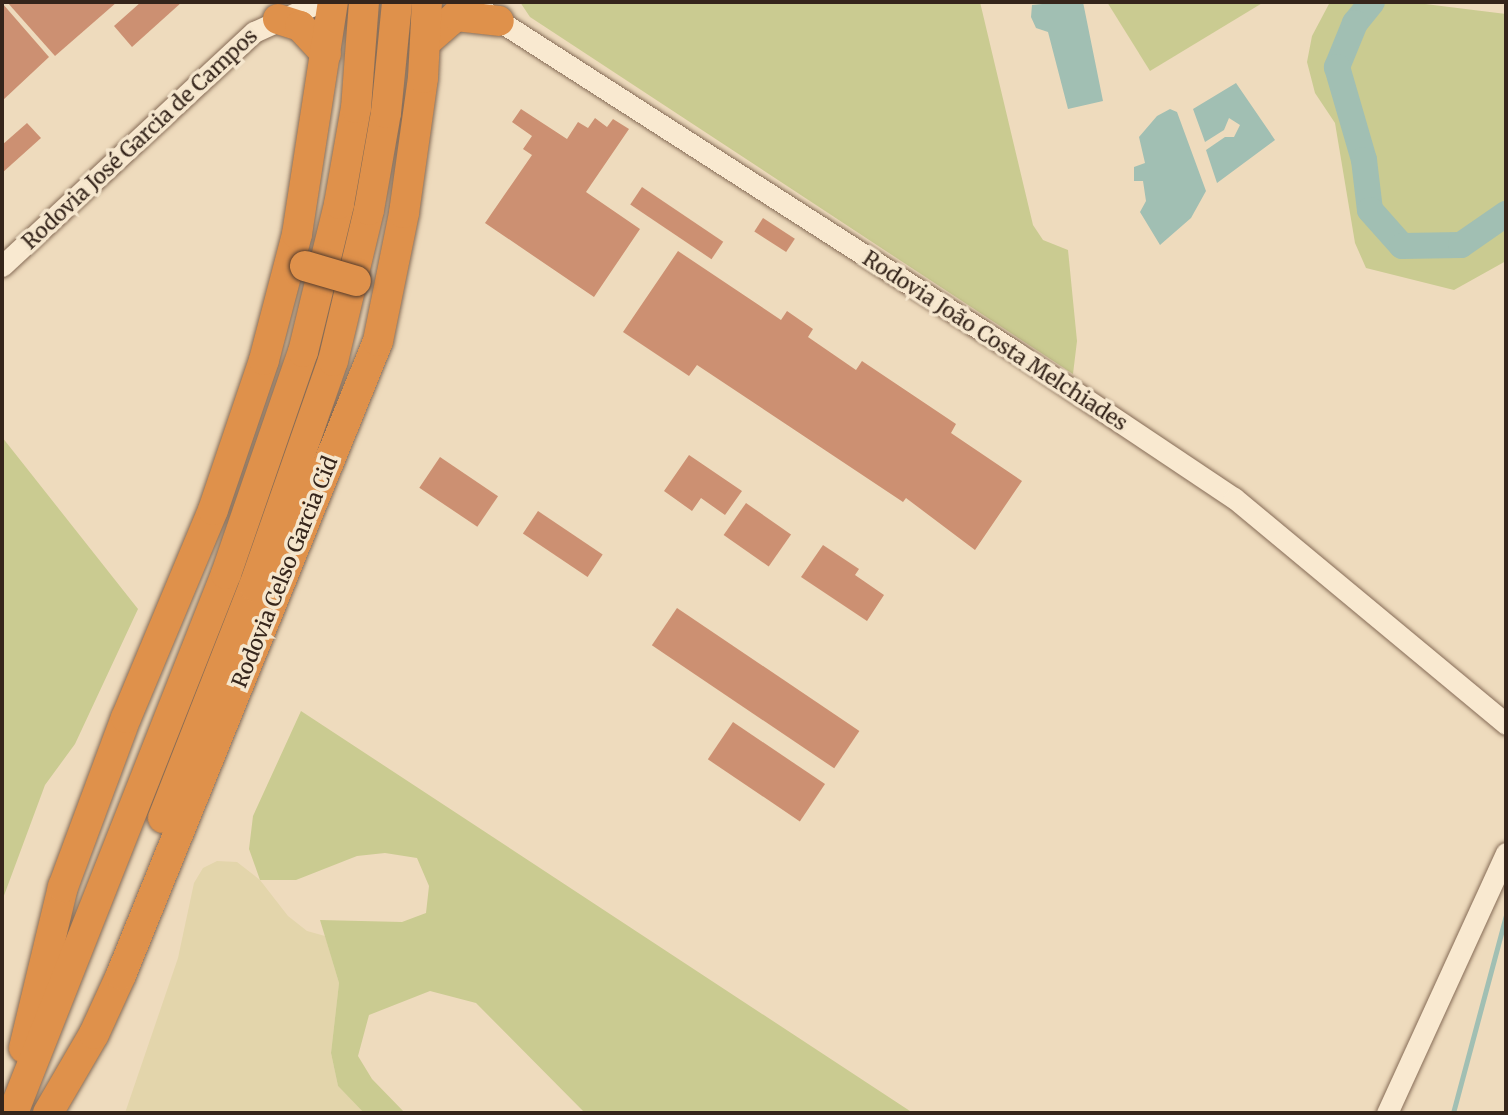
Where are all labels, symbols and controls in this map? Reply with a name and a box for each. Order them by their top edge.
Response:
street label: Rodovia José Garcia de Campos [17,23,263,255]
street label: Rodovia João Costa Melchiades [858,246,1132,436]
street label: Rodovia Celso Garcia Cid [227,453,343,691]

